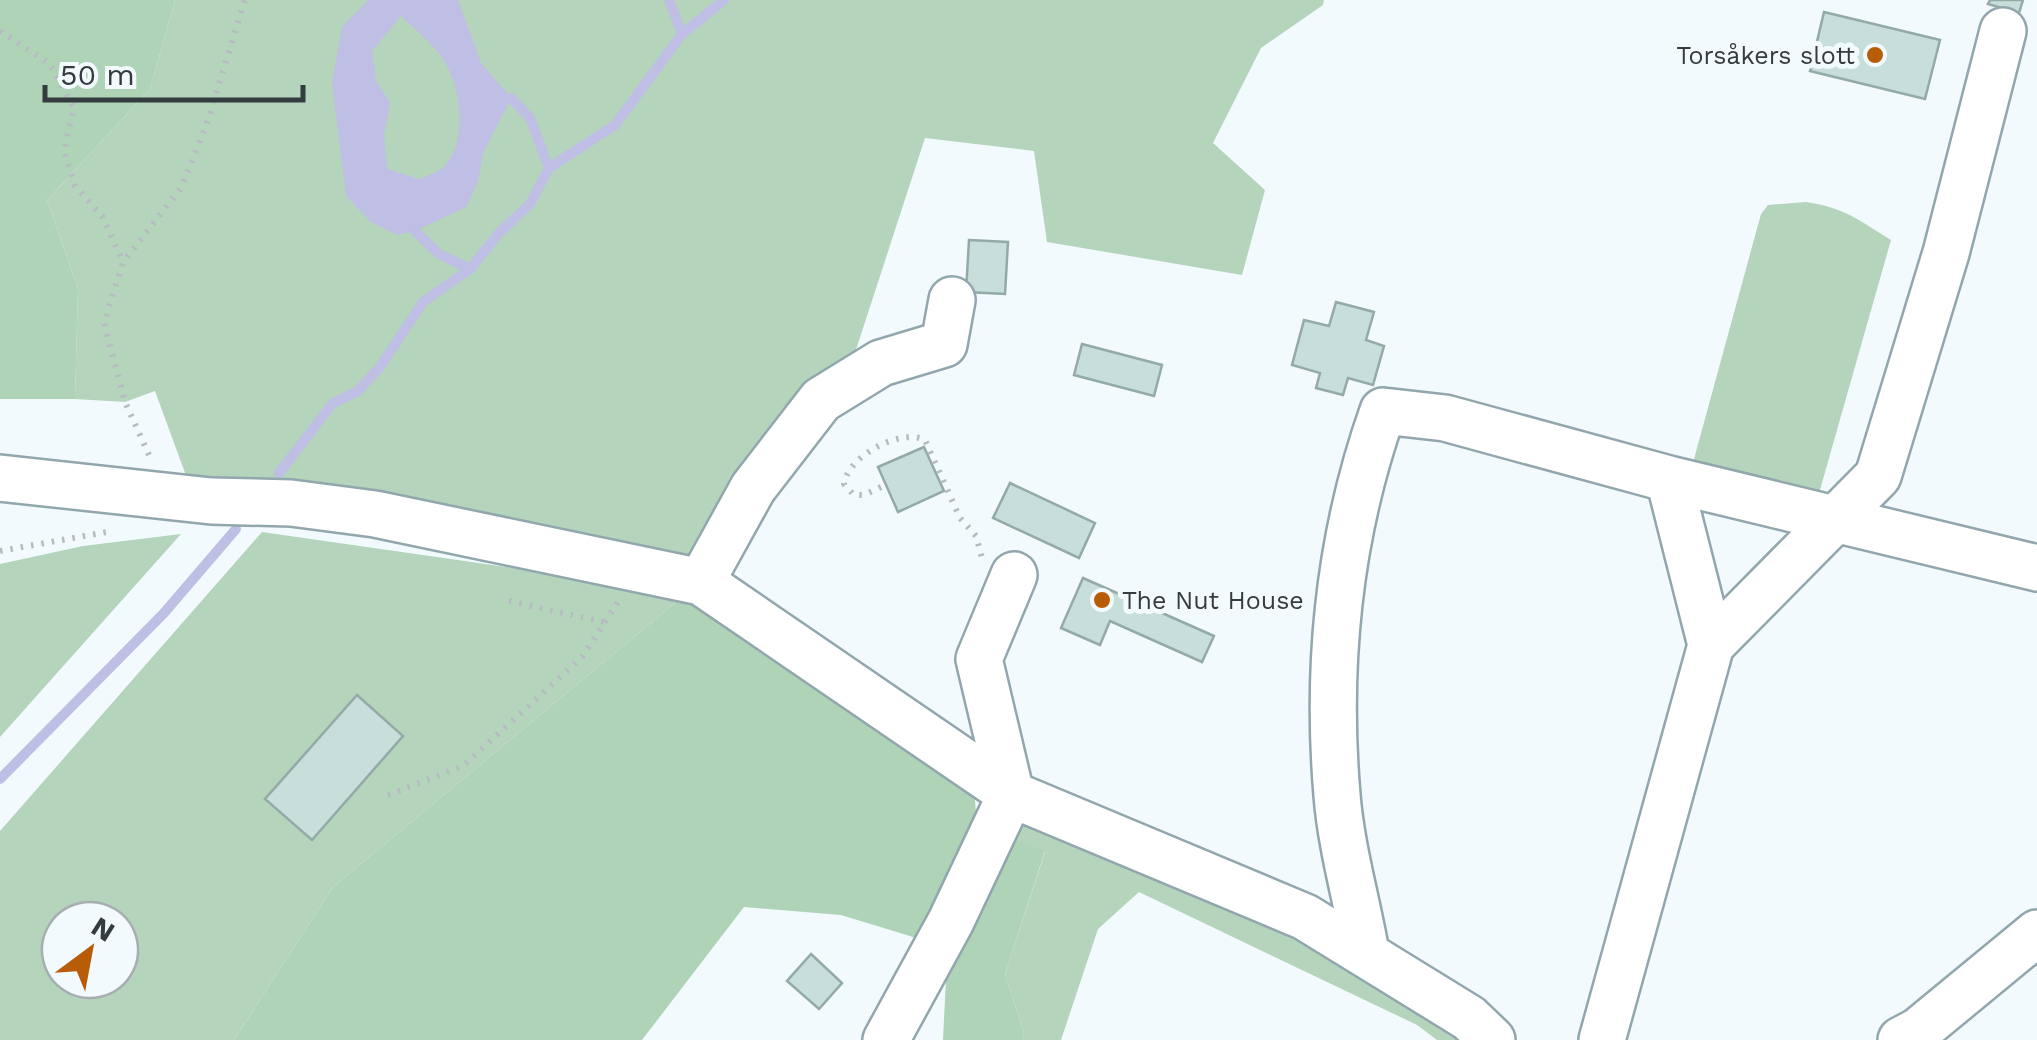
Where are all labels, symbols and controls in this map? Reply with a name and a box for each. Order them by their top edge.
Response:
scale bar [45,40,302,102]
place label: Torsåkers slott [1676,41,1856,70]
marker: Torsåkers slott [1864,44,1886,66]
text: 50 m [60,57,135,92]
place label: The Nut House [1122,586,1304,615]
marker: The Nut House [1091,589,1113,611]
north arrow [40,900,140,1000]
text: N [85,910,121,949]

